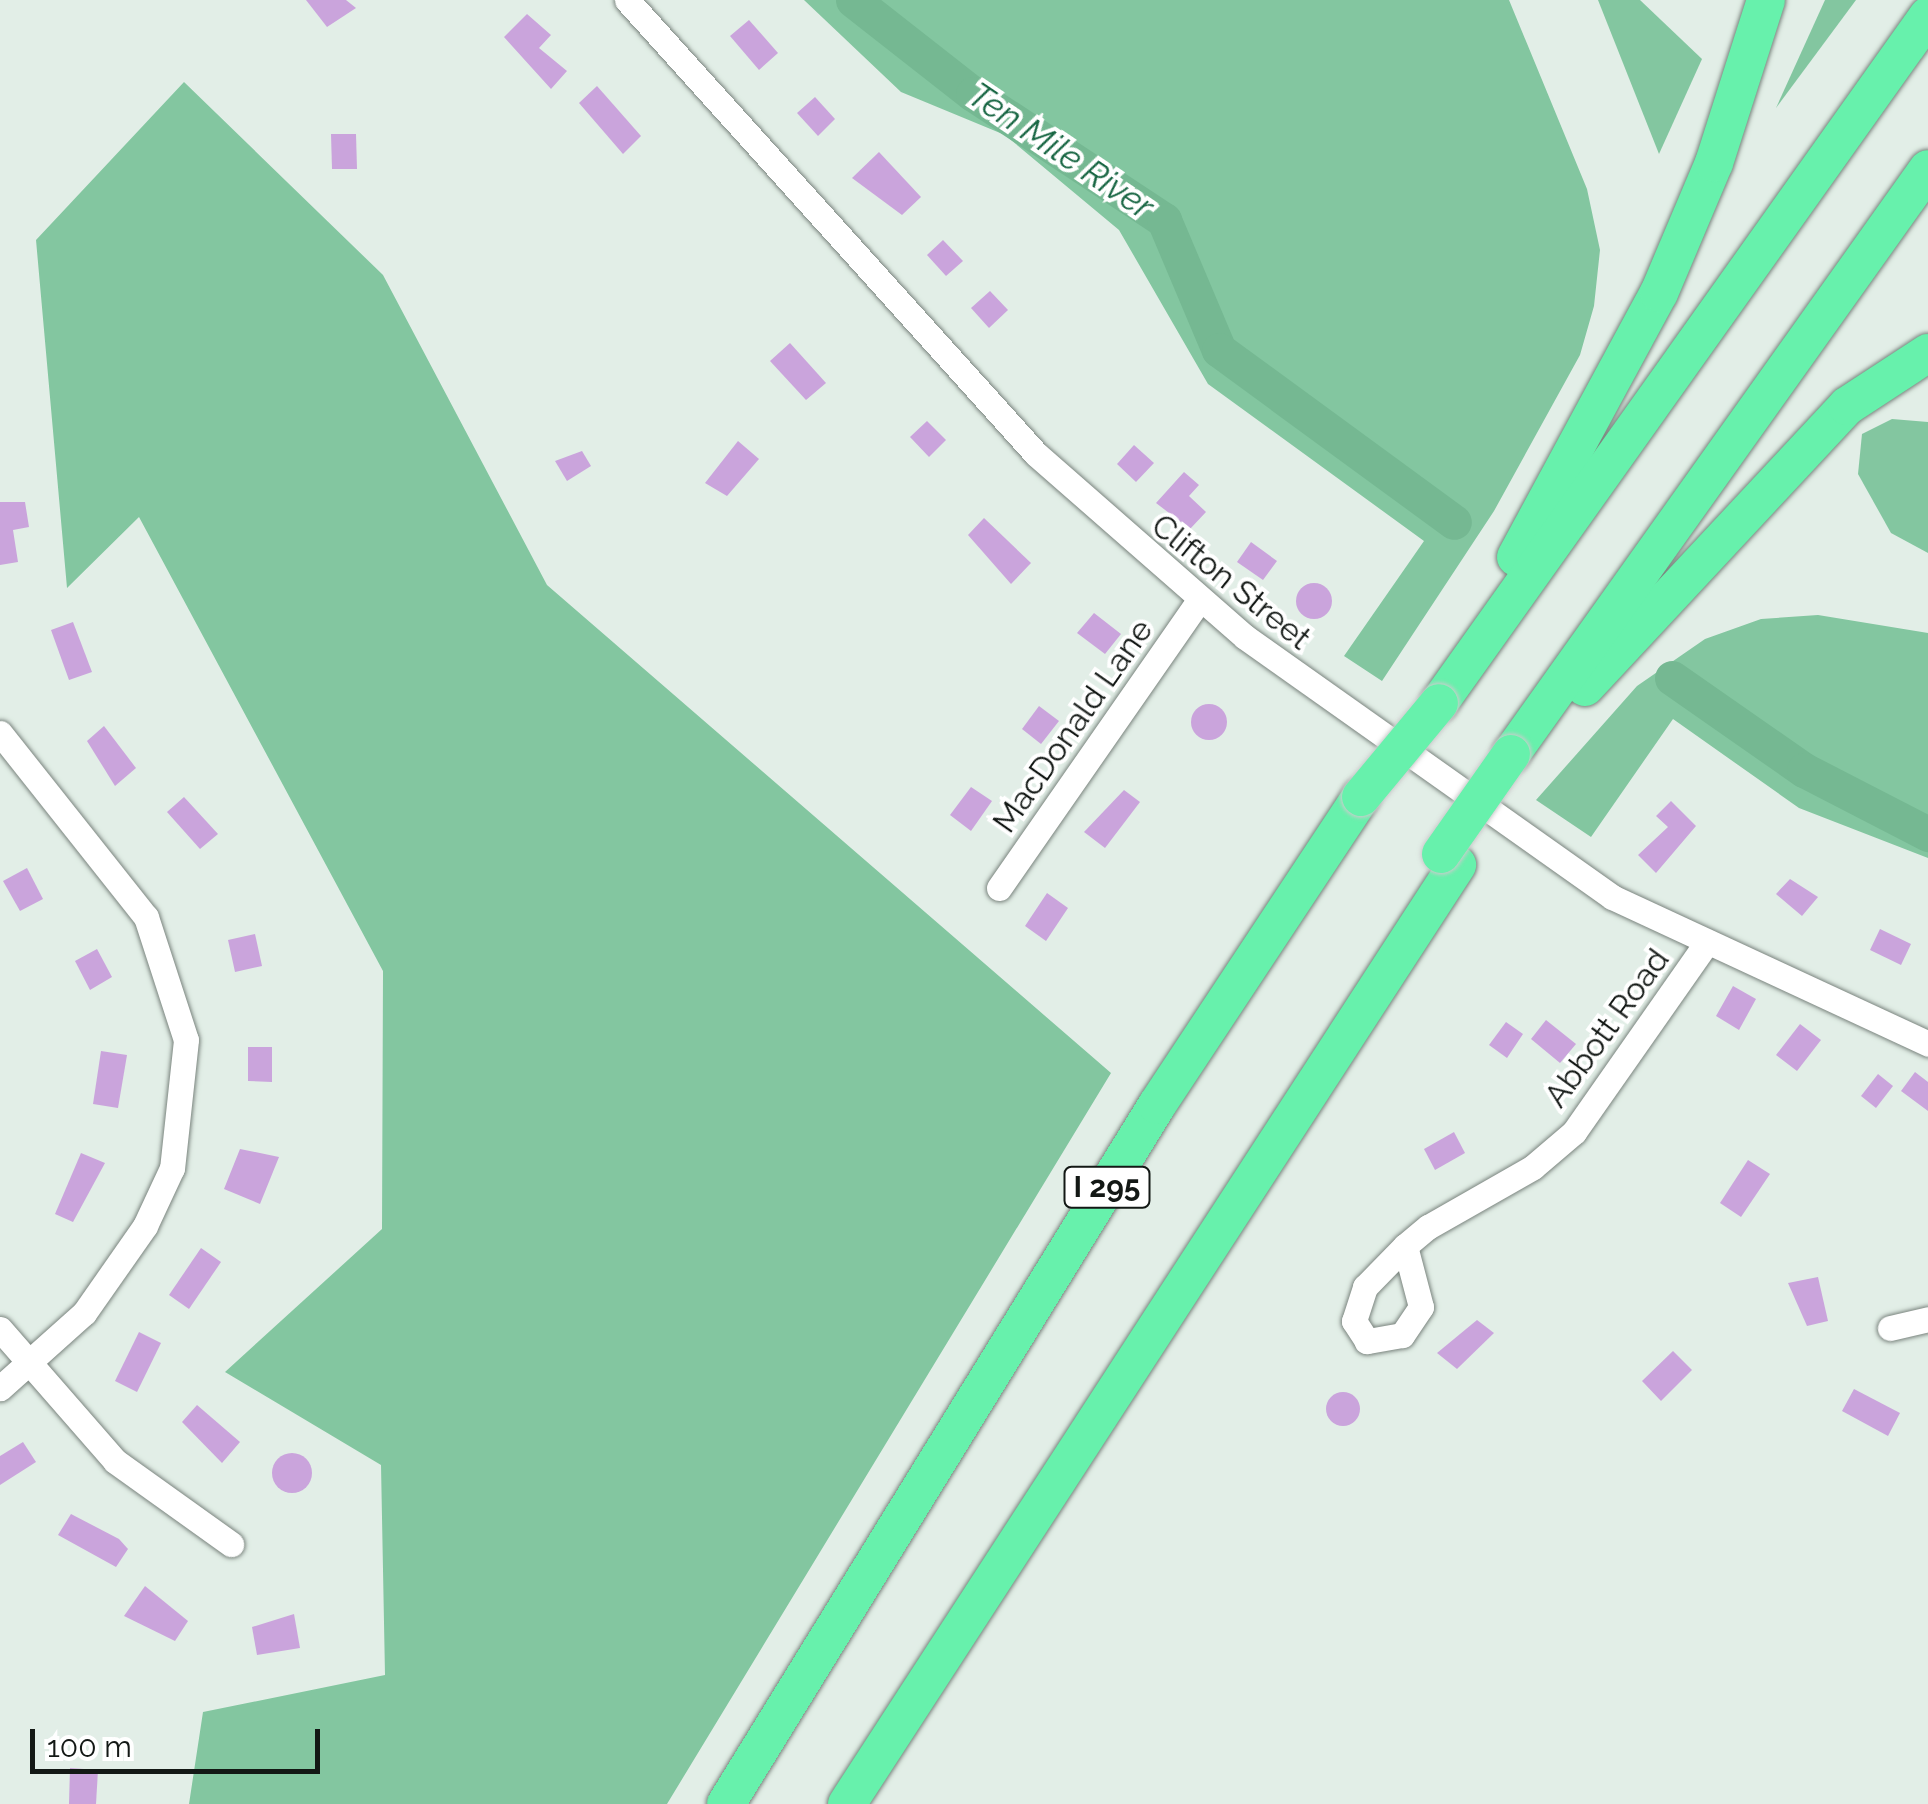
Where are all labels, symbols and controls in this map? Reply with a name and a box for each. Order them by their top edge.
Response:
water label: Ten Mile River [961,74,1161,228]
street label: Clifton Street [1144,506,1318,658]
street label: MacDonald Lane [985,612,1161,840]
street label: Abbott Road [1537,941,1677,1115]
road number: I 295 [1062,1162,1152,1212]
scale bar [35,1709,325,1771]
text: 100 m [47,1729,132,1764]

